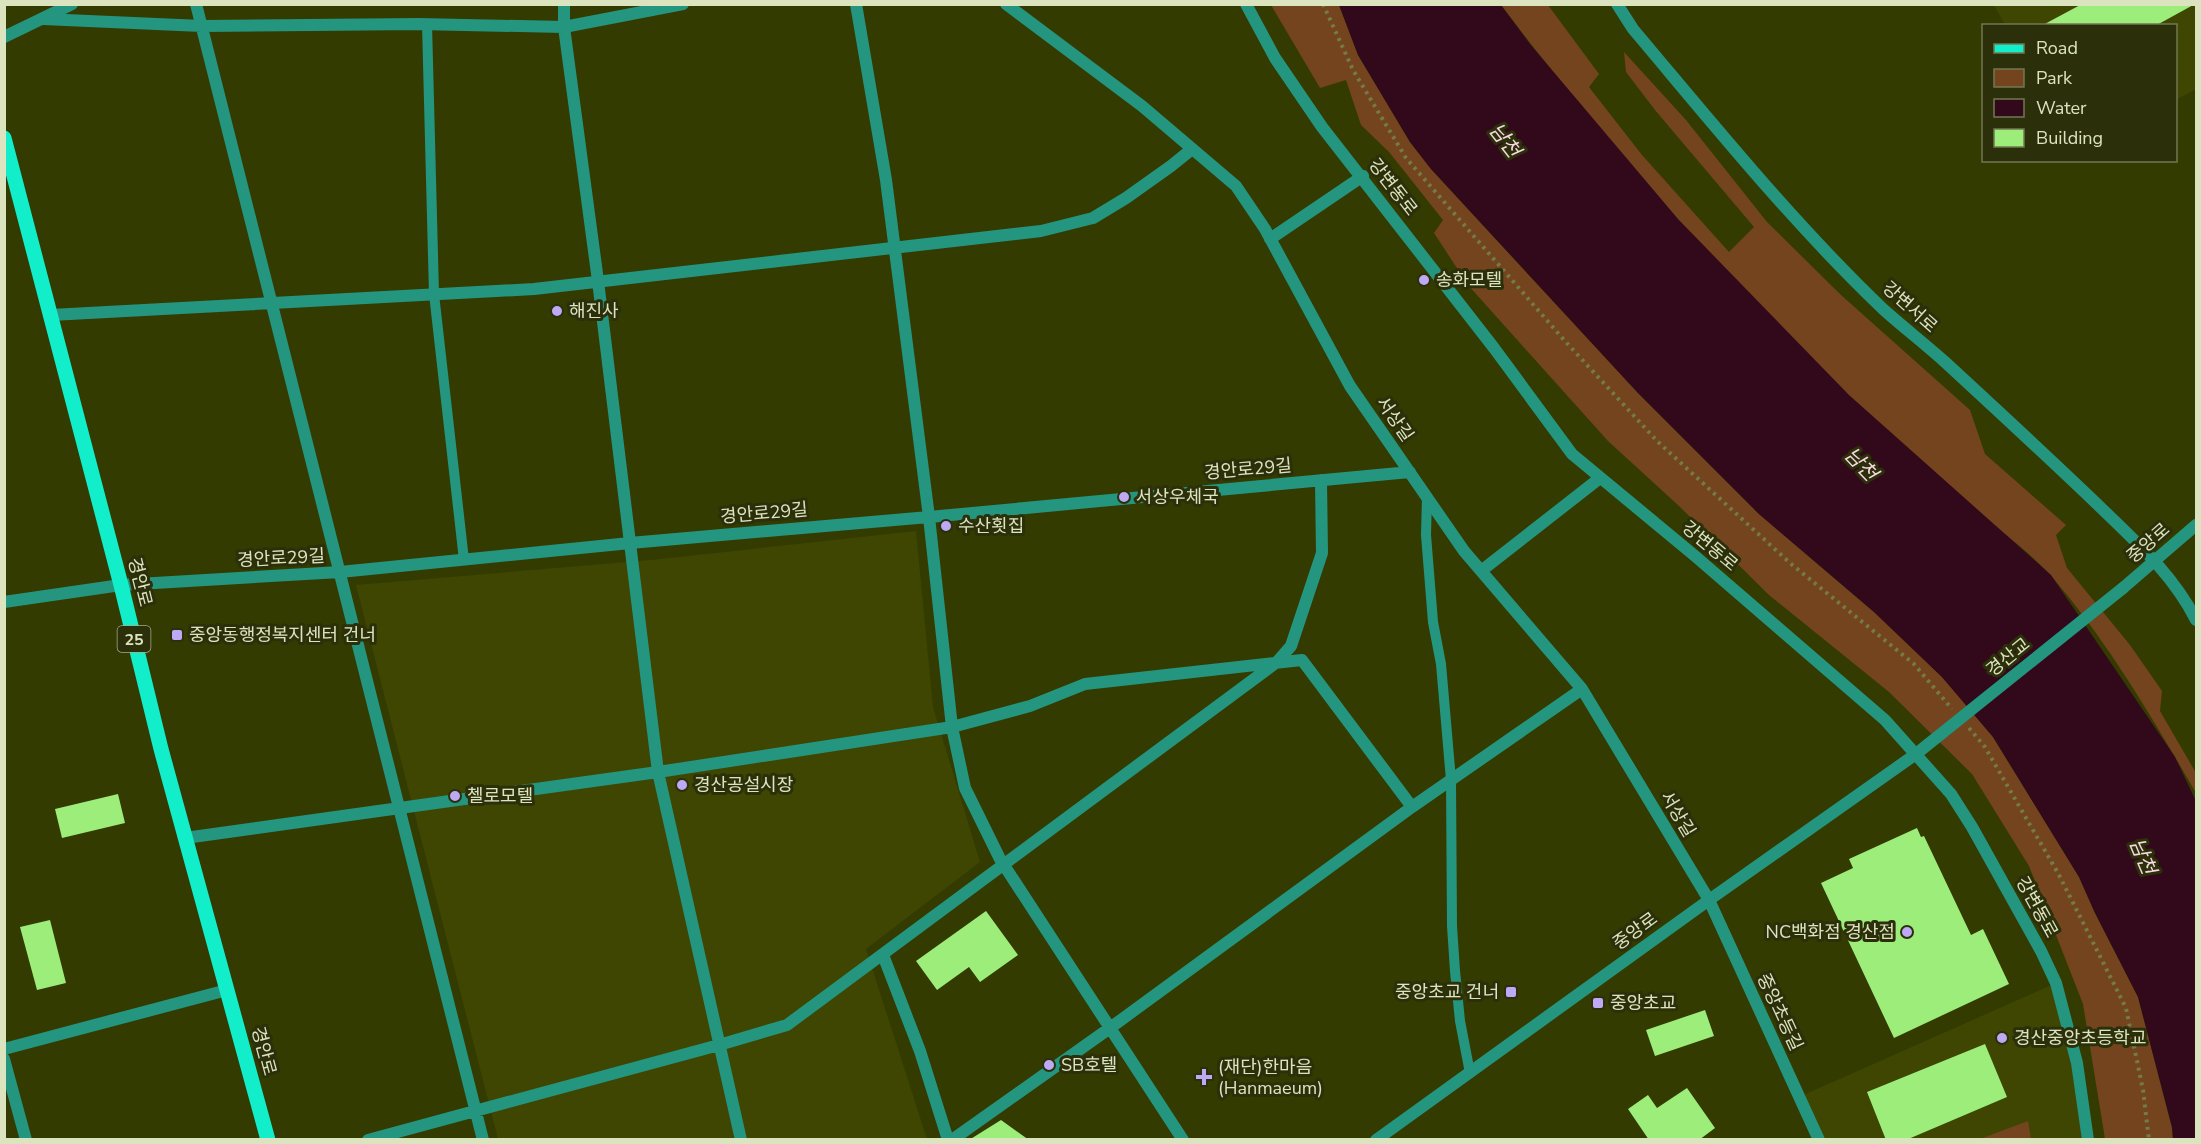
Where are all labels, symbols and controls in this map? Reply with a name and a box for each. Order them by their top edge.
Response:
legend [1982,24,2177,162]
text: Road [2036,36,2078,60]
text: Park [2036,66,2073,90]
text: Water [2036,96,2087,120]
water label: 남천 [1483,117,1528,165]
text: Building [2036,126,2103,150]
street label: 강변동로 [1363,154,1423,220]
place label: 송화모텔 [1436,268,1502,292]
marker: 송화모텔 [1417,273,1431,287]
street label: 강변서로 [1877,276,1943,338]
place label: 해진사 [569,299,619,323]
marker: 해진사 [550,304,564,318]
street label: 서상길 [1371,392,1419,446]
water label: 남천 [1838,442,1885,489]
street label: 경안로29길 [1203,453,1293,485]
place label: 서상우체국 [1136,485,1219,509]
marker: 서상우체국 [1117,490,1131,504]
street label: 경안로29길 [719,497,809,529]
place label: 수산횟집 [958,514,1024,538]
street label: 강변동로 [1677,516,1743,576]
street label: 중앙로 [2121,518,2175,568]
marker: 수산횟집 [939,519,953,533]
street label: 경안로29길 [237,544,325,572]
street label: 경안로 [122,555,158,609]
place label: 중앙동행정복지센터 건너 [189,623,376,647]
road number: 25 [118,626,150,652]
marker: 중앙동행정복지센터 건너 [170,628,184,642]
street label: 경산교 [1981,632,2035,682]
place label: 경산공설시장 [694,773,793,797]
marker: 경산공설시장 [675,778,689,792]
place label: 첼로모텔 [467,784,533,808]
street label: 서상길 [1655,787,1701,841]
marker: 첼로모텔 [448,789,462,803]
water label: 남천 [2123,834,2163,881]
street label: 강변동로 [2010,872,2064,942]
street label: 중앙로 [1608,907,1662,955]
place label: NC백화점 경산점 [1766,920,1895,944]
marker: NC백화점 경산점 [1900,925,1914,939]
street label: 중앙초등길 [1752,969,1808,1055]
place label: 중앙초교 건너 [1395,980,1499,1004]
marker: 중앙초교 건너 [1504,985,1518,999]
place label: 중앙초교 [1610,991,1676,1015]
marker: 중앙초교 [1591,996,1605,1010]
street label: 경안로 [246,1024,282,1078]
place label: 경산중앙초등학교 [2014,1026,2146,1050]
marker: 경산중앙초등학교 [1995,1031,2009,1045]
place label: SB호텔 [1061,1053,1117,1077]
place label: (재단)한마음 (Hanmaeum) [1218,1055,1323,1100]
marker: SB호텔 [1042,1058,1056,1072]
marker: (재단)한마음 (Hanmaeum) [1195,1068,1213,1086]

